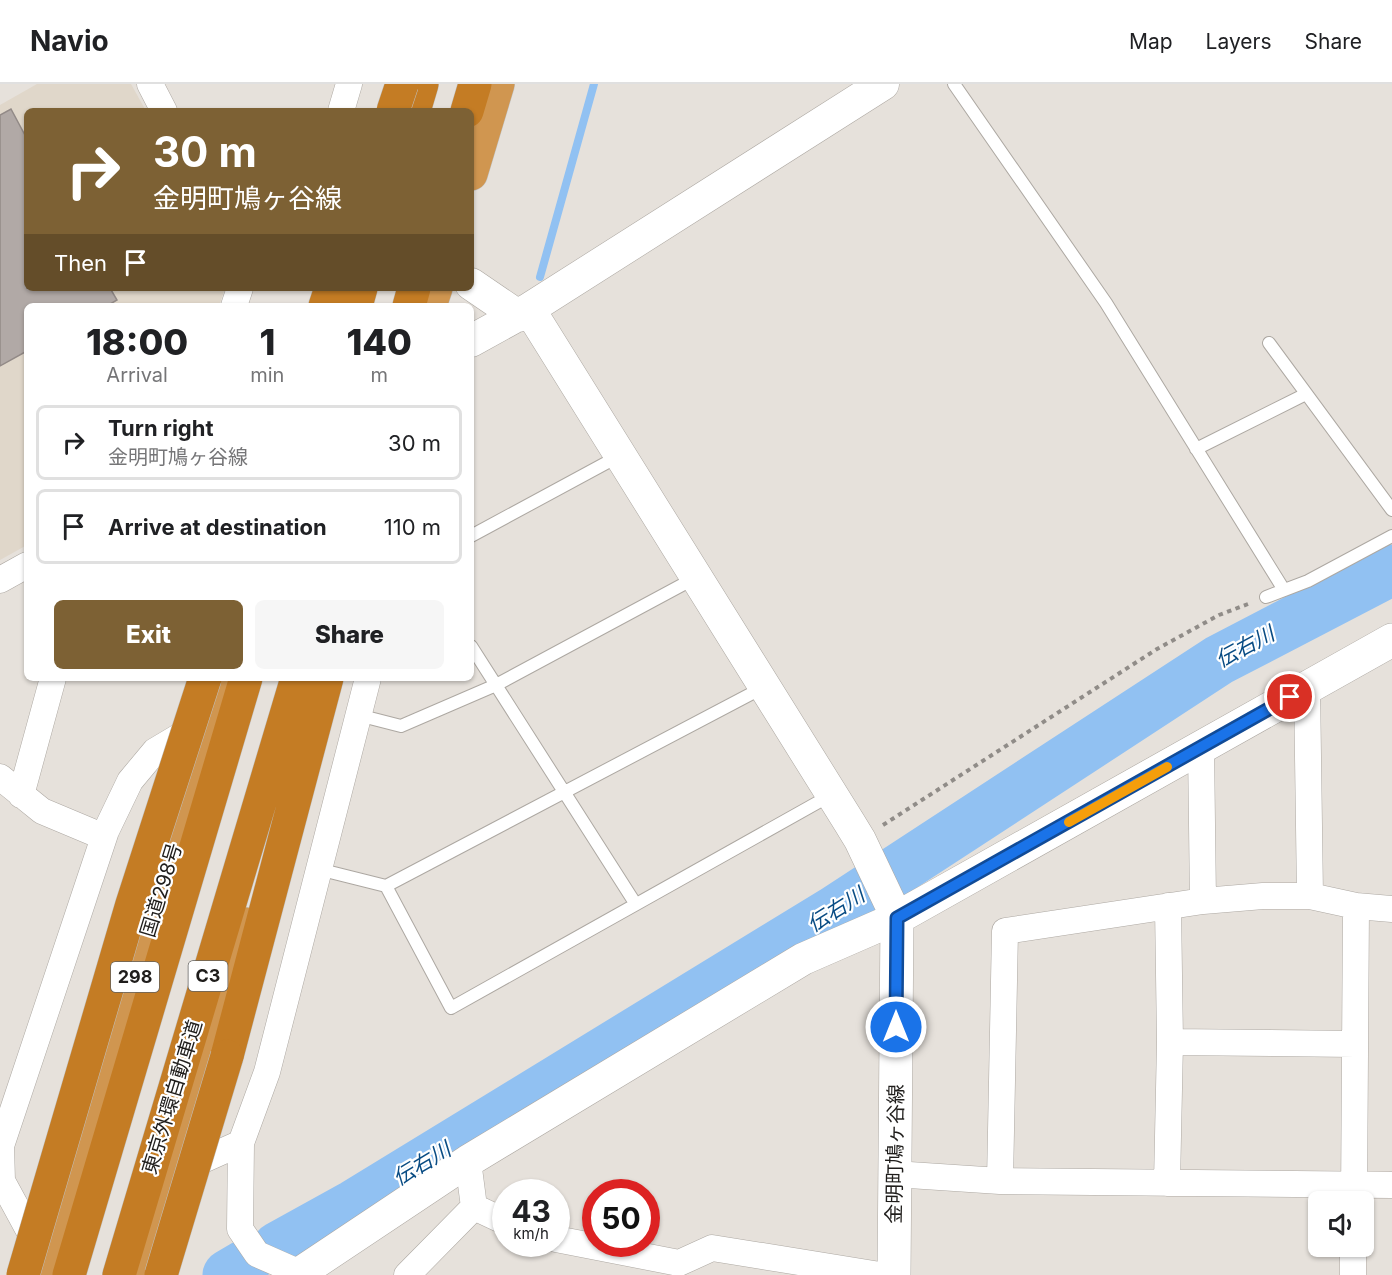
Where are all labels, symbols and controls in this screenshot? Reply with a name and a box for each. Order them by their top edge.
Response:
text: Navio [30,24,109,58]
text: Map [1129,29,1173,54]
text: Layers [1206,29,1272,54]
text: Share [1305,29,1362,54]
text: 30 m [153,126,257,177]
icon: right [54,132,132,210]
text: 金明町鳩ヶ谷線 [153,182,342,215]
icon: arrive [119,246,152,279]
text: Then [54,250,107,276]
text: 18:00 [86,320,188,364]
text: 1 [259,320,275,364]
text: 140 [346,320,412,364]
text: Arrival [106,363,168,387]
text: min [250,363,284,387]
text: m [370,363,388,387]
text: Turn right [108,415,214,441]
icon: right [57,426,90,459]
text: 30 m [388,430,441,456]
text: 金明町鳩ヶ谷線 [108,445,248,469]
icon: arrive [57,510,90,543]
text: Arrive at destination [108,514,327,540]
text: 110 m [384,514,441,540]
button: Exit [54,600,243,669]
button: Share [255,600,444,669]
water label: 伝右川 [1211,620,1280,672]
pin [1264,671,1315,722]
icon: arrive [1273,680,1306,713]
street label: 国道298号 [135,840,187,940]
water label: 伝右川 [802,881,871,937]
road number: C3 [188,961,228,991]
road number: 298 [111,962,159,992]
position arrow [864,995,928,1059]
street label: 東京外環自動車道 [137,1017,207,1177]
street label: 金明町鳩ヶ谷線 [882,1084,908,1224]
water label: 伝右川 [388,1136,457,1191]
speed limit sign: 50 [582,1179,660,1257]
map controls [1308,1191,1374,1257]
button: sound [1308,1191,1374,1257]
text: 43 [511,1193,551,1229]
text: km/h [513,1224,549,1243]

